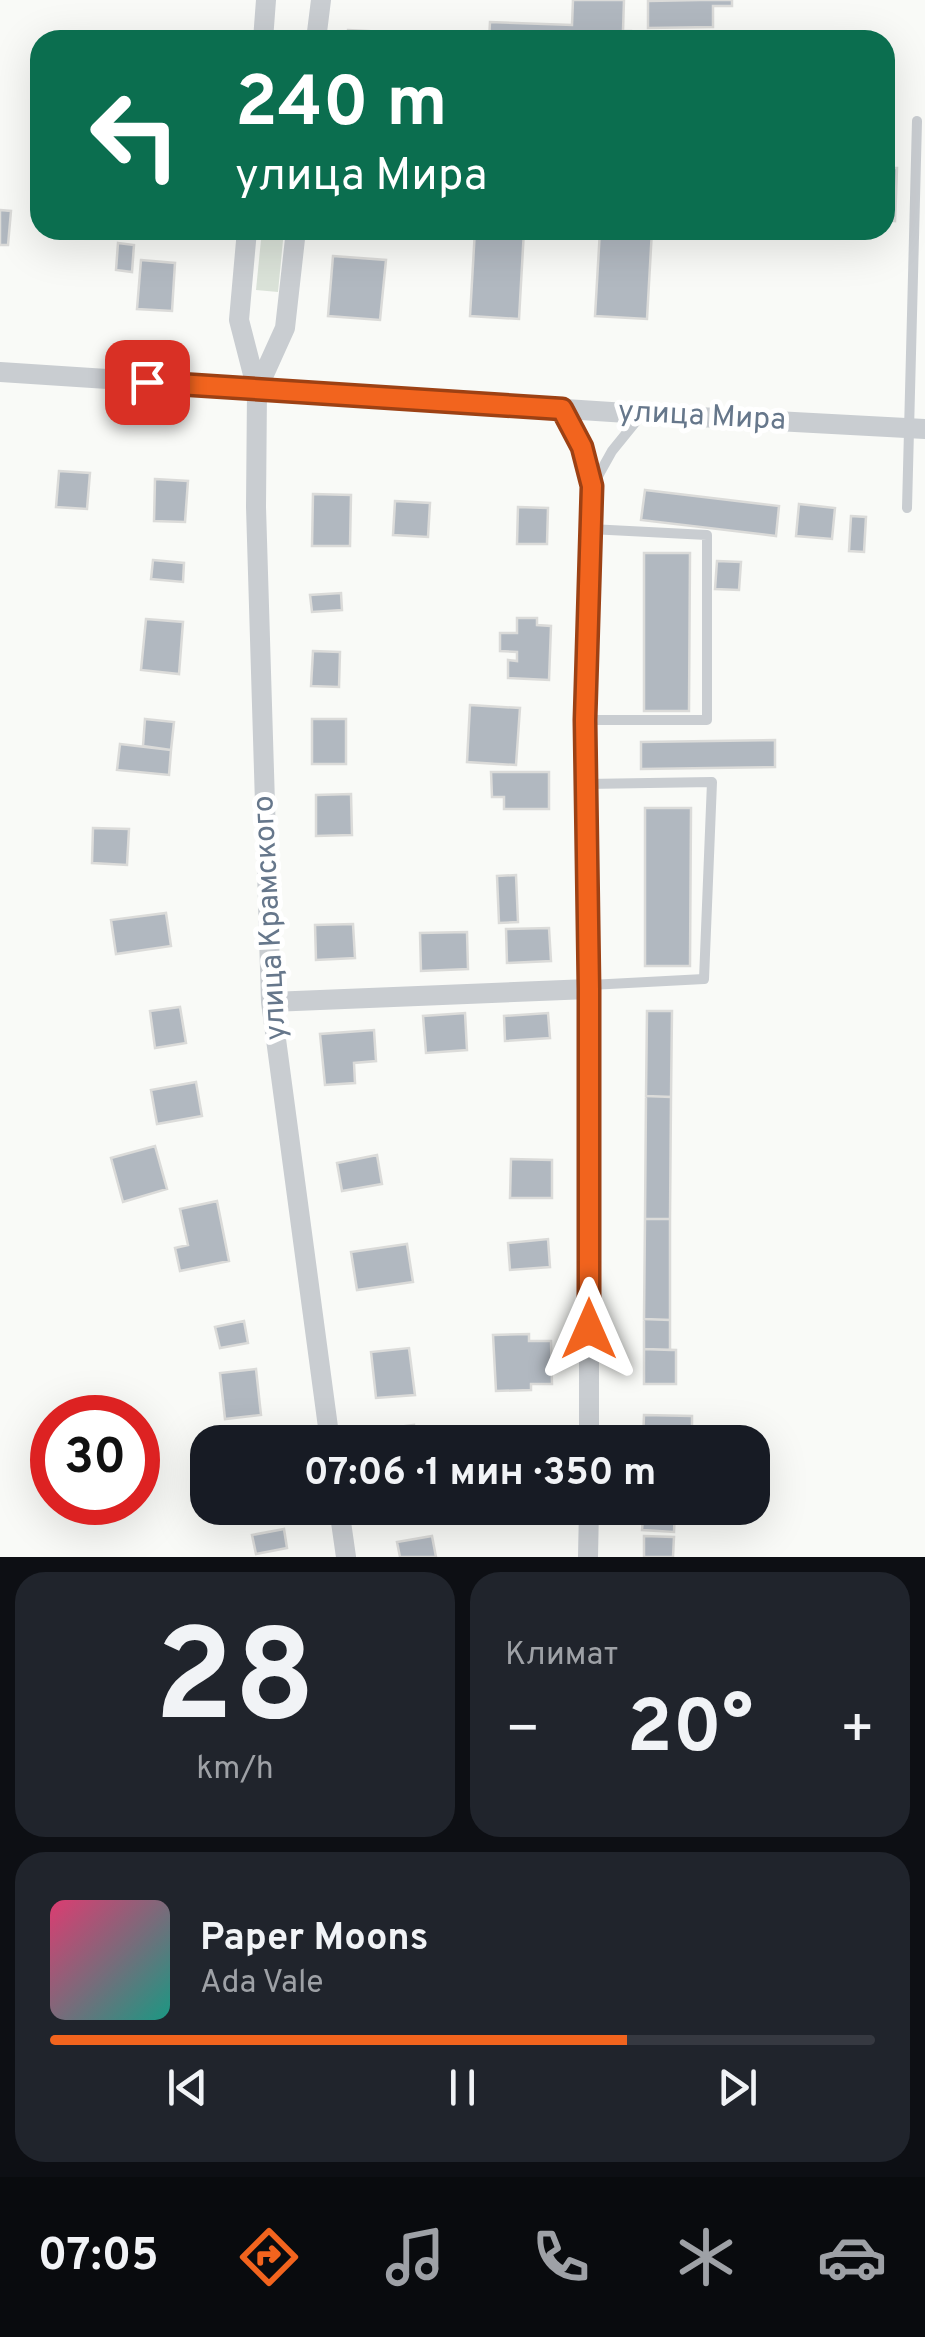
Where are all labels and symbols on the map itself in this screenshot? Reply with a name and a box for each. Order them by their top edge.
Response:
pin [105,340,190,425]
street label: улица Мира [617,394,787,440]
street label: улица Крамского [246,795,296,1041]
position arrow [537,1277,641,1381]
speed limit sign: 30 [30,1395,160,1525]

